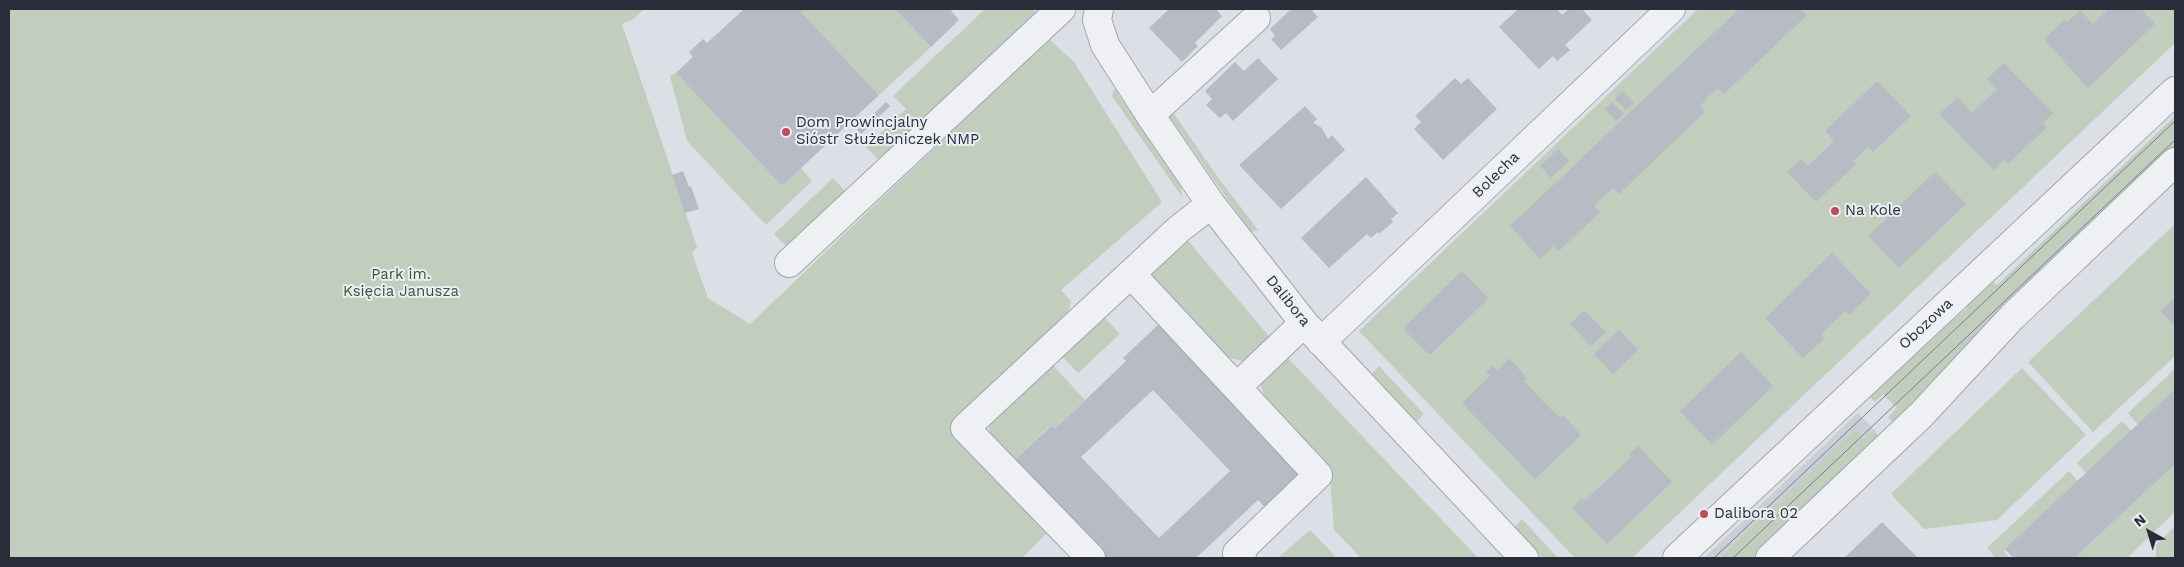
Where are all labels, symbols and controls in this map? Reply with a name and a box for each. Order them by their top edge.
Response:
place label: Dom Prowincjalny Sióstr Służebniczek NMP [796,114,979,149]
marker: Dom Prowincjalny Sióstr Służebniczek NMP [780,126,792,138]
street label: Bolecha [1469,148,1523,202]
place label: Na Kole [1845,202,1901,220]
marker: Na Kole [1829,205,1841,217]
park label: Park im. Księcia Janusza [343,266,459,301]
street label: Dalibora [1262,272,1314,330]
street label: Obozowa [1895,295,1957,353]
place label: Dalibora 02 [1714,505,1798,523]
north arrow [2124,507,2174,557]
marker: Dalibora 02 [1698,508,1710,520]
text: N [2130,511,2149,530]

